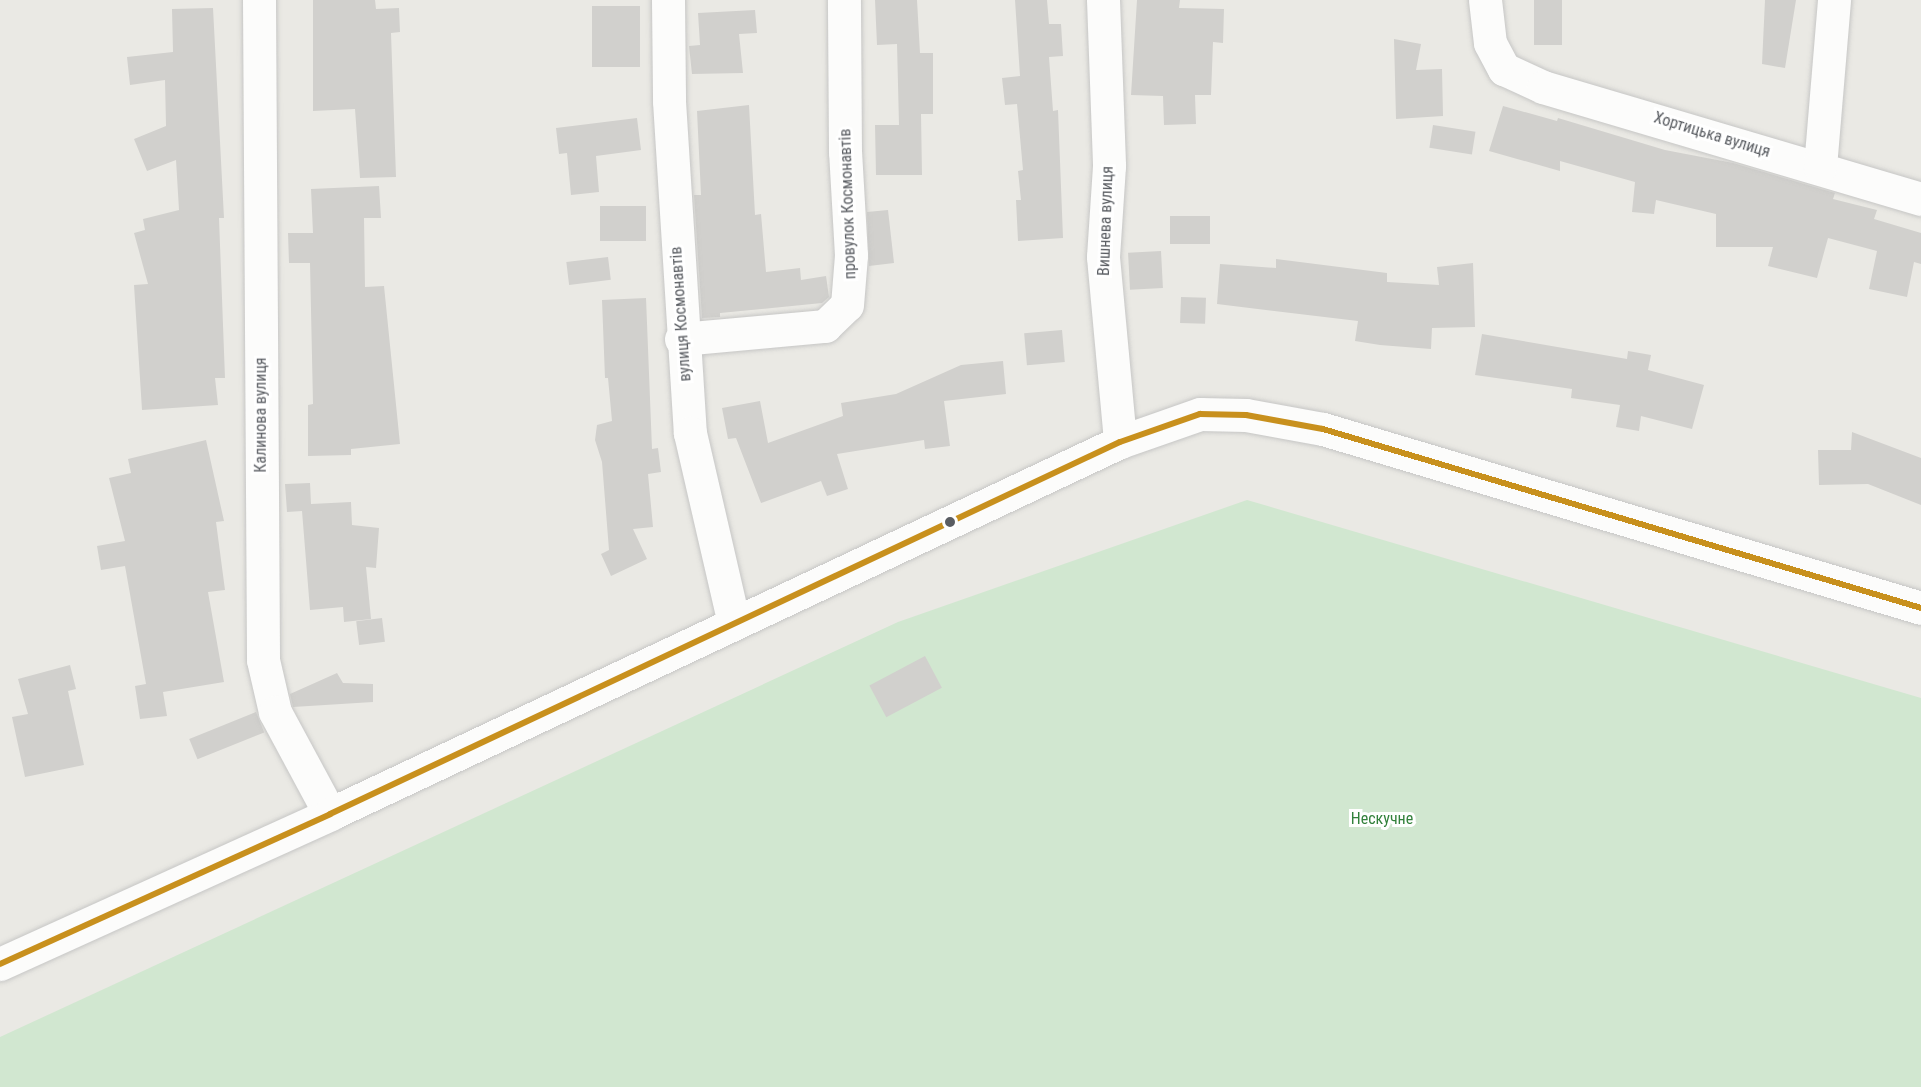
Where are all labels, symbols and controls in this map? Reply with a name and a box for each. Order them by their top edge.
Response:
street label: Хортицька вулиця [1651,108,1773,162]
street label: провулок Космонавтів [836,128,860,280]
street label: Вишнева вулиця [1094,166,1118,276]
street label: вулиця Космонавтів [667,246,695,382]
street label: Калинова вулиця [251,357,271,473]
unlabelled marker [944,516,956,528]
park label: Нескучне [1351,809,1413,829]

